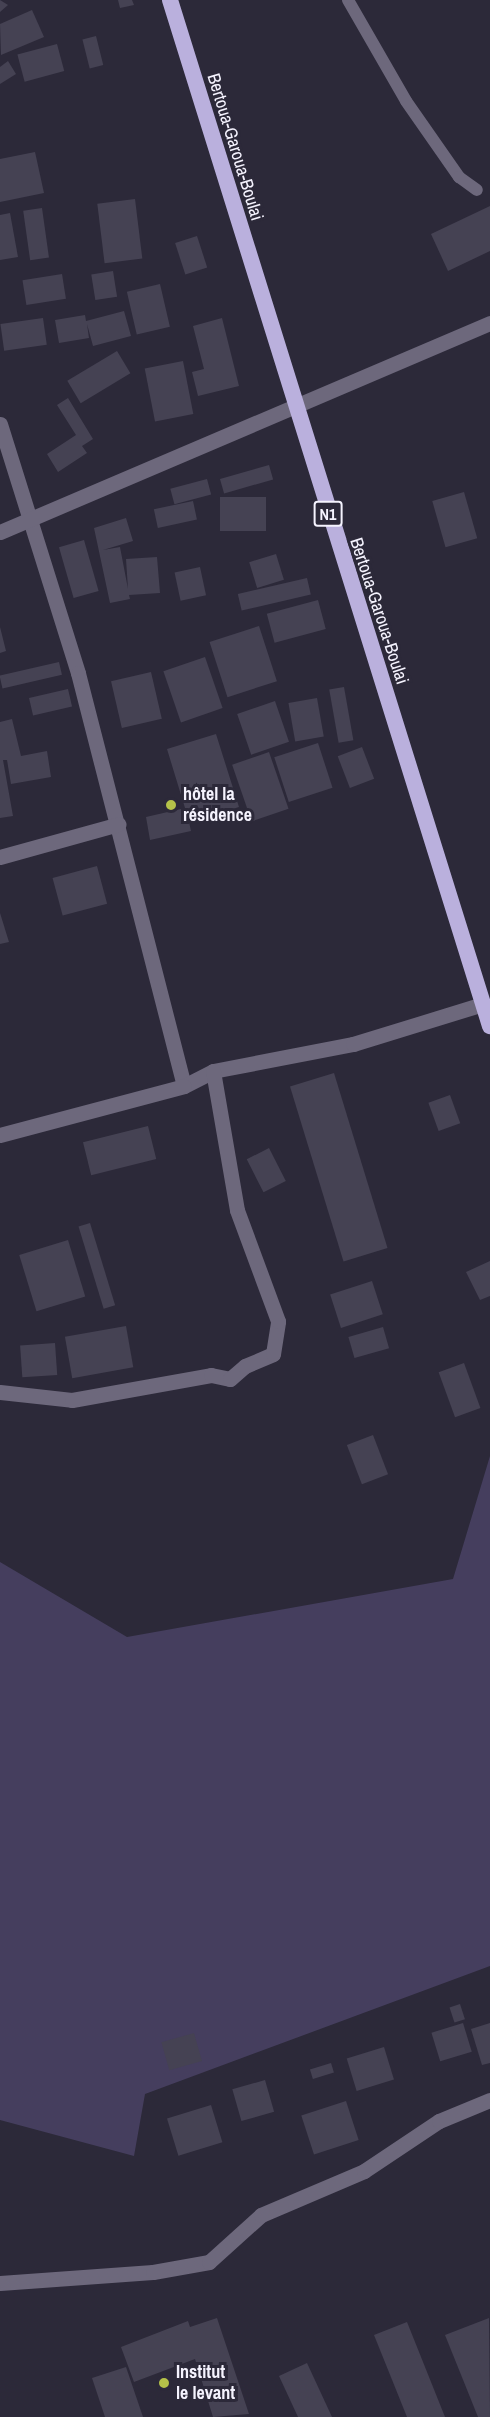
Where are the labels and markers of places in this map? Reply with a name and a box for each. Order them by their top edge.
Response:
place label: hôtel la résidence [183,784,252,826]
marker: hôtel la résidence [164,798,178,812]
place label: Institut le levant [176,2362,235,2404]
marker: Institut le levant [157,2376,171,2390]

